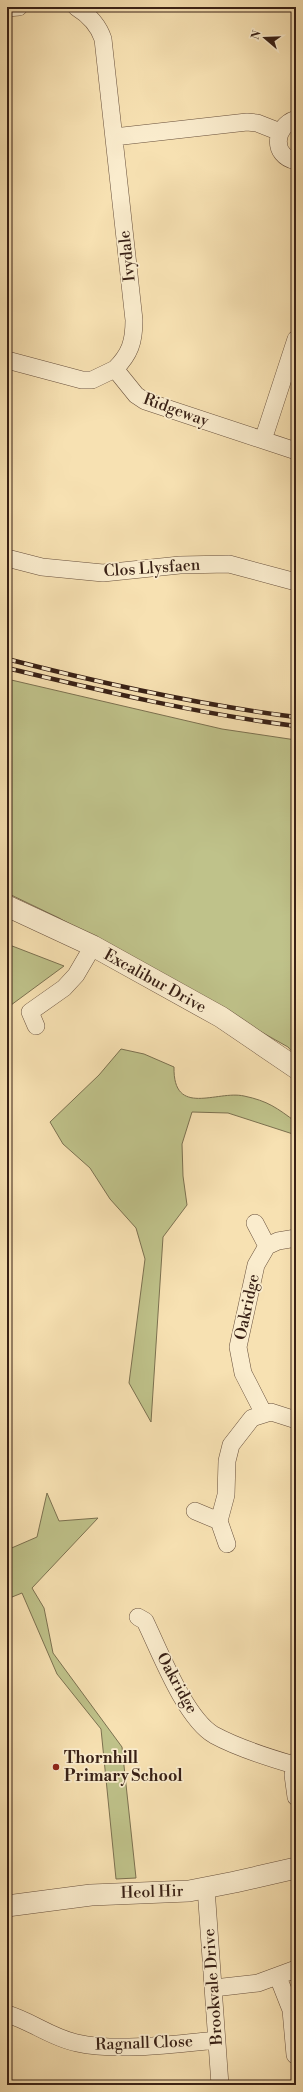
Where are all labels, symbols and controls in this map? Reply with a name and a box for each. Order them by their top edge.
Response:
north arrow [245,18,285,58]
text: N [248,28,265,41]
street label: Ivydale [114,229,140,283]
street label: Ridgeway [140,389,212,431]
street label: Clos Llysfaen [103,555,201,581]
street label: Excalibur Drive [100,945,210,1017]
street label: Oakridge [230,1272,264,1342]
street label: Oakridge [152,1649,202,1717]
place label: Thornhill Primary School [64,1748,183,1786]
marker: Thornhill Primary School [51,1762,61,1772]
street label: Heol Hir [120,1881,184,1903]
street label: Brookvale Drive [199,1928,227,2047]
street label: Ragnall Close [95,2031,193,2055]

